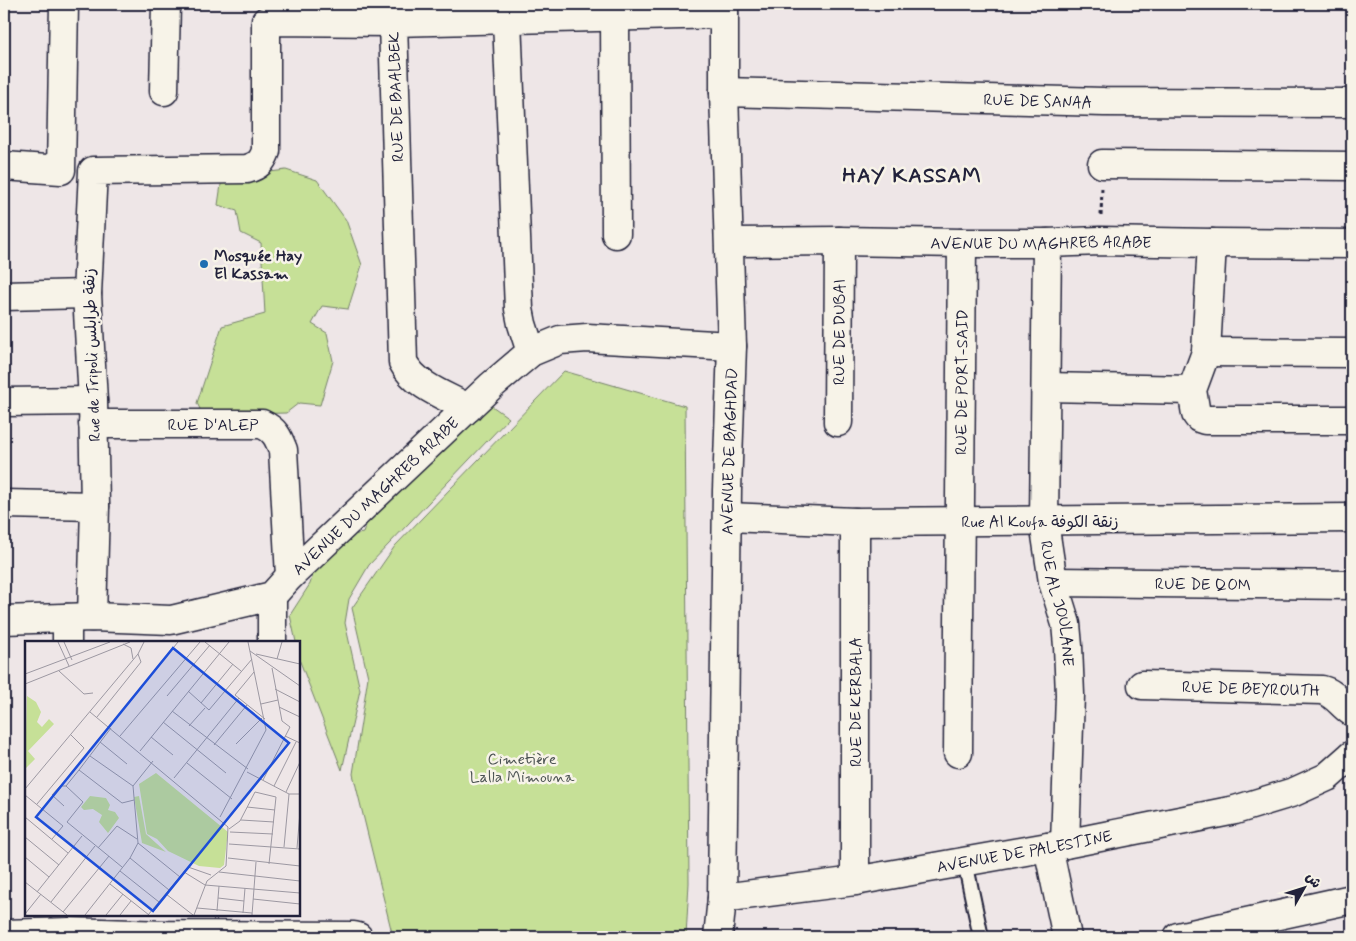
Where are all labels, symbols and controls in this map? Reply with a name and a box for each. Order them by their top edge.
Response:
street label: RUE DE BAALBEK [384,31,409,162]
street label: RUE DE SANAA [983,90,1093,114]
district label: HAY KASSAM [842,162,982,190]
street label: AVENUE DU MAGHREB ARABE [930,232,1152,255]
place label: Mosquée Hay El Kassam [214,246,302,285]
marker: Mosquée Hay El Kassam [198,258,210,270]
street label: Rue de Tripoli زنقة طرابلس [79,268,106,442]
street label: RUE DE DUBAI [829,279,851,385]
street label: RUE DE PORT-SAID [951,309,973,455]
street label: AVENUE DE BAGHDAD [717,367,743,535]
street label: AVENUE DU MAGHREB ARABE [289,413,464,580]
street label: RUE D'ALEP [168,415,258,436]
street label: Rue Al Koufa زنقة الكوفة [961,512,1119,533]
street label: RUE AL JOULANE [1035,539,1078,667]
street label: RUE DE QOM [1155,574,1251,596]
street label: RUE DE KERBALA [846,637,867,767]
inset map [25,641,300,916]
street label: RUE DE BEYROUTH [1182,677,1321,702]
park label: Cimetière Lalla Mimouna [470,749,575,788]
street label: AVENUE DE PALESTINE [935,826,1114,878]
north arrow [1278,864,1328,914]
text: ش [1301,869,1325,892]

